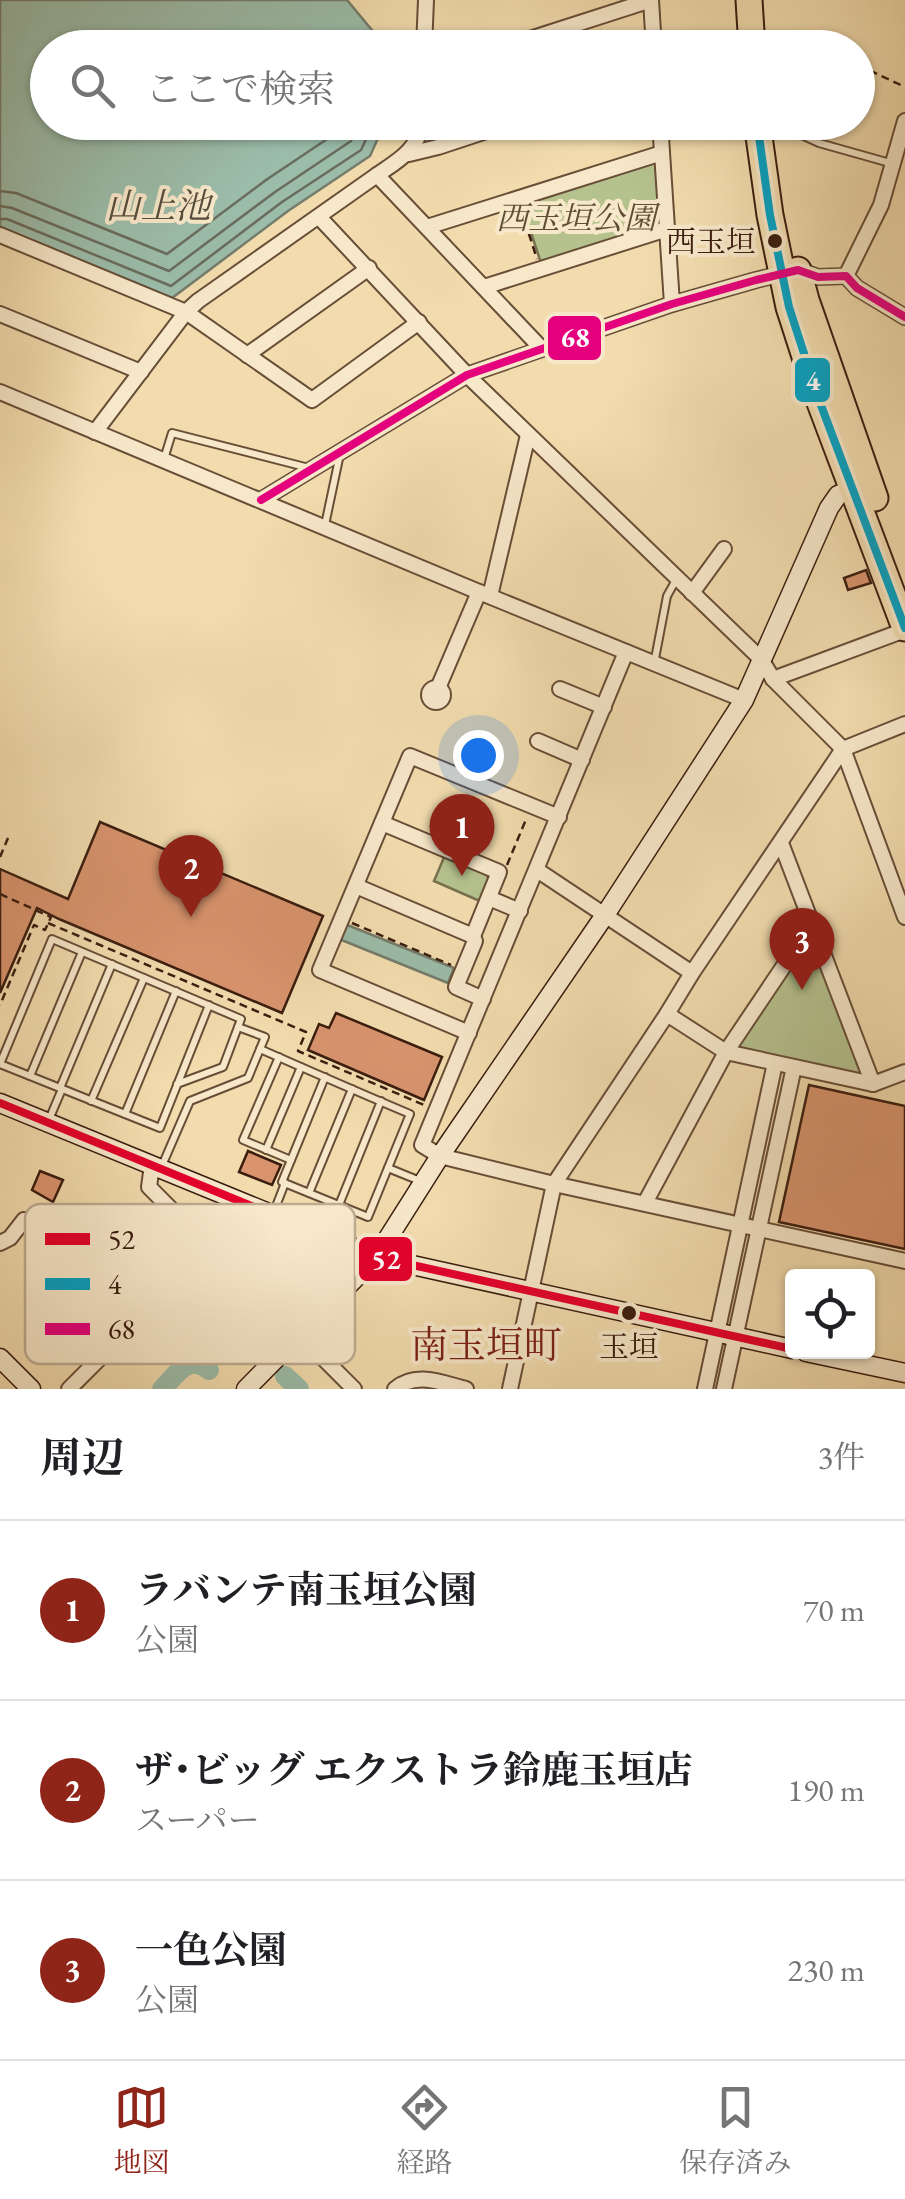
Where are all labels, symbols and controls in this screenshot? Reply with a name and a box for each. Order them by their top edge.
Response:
search box [30,30,875,140]
icon: search [65,58,120,113]
text: ここで検索 [145,64,335,113]
water label: 山上池 [105,183,214,228]
park label: 西玉垣公園 [496,197,661,239]
place label: 西玉垣 [666,222,756,261]
marker: 西玉垣 [765,231,785,251]
line badge: 68 [546,314,603,362]
text: 68 [560,319,590,355]
line badge: 4 [793,356,832,404]
text: 4 [806,362,822,398]
your location [453,730,504,781]
pin: 1 [430,794,494,876]
pin: 2 [158,834,224,917]
pin: 3 [770,908,834,990]
legend [25,1204,355,1364]
text: 52 [108,1221,135,1257]
line badge: 52 [357,1235,414,1283]
text: 52 [371,1241,401,1277]
text: 4 [108,1266,122,1302]
map controls [785,1269,875,1359]
button: locate [785,1269,875,1359]
marker: 玉垣 [619,1303,639,1323]
text: 68 [108,1311,135,1347]
district label: 南玉垣町 [410,1320,562,1369]
place label: 玉垣 [599,1327,659,1366]
text: 周辺 [40,1430,124,1485]
text: 3件 [818,1436,865,1478]
text: ラバンテ南玉垣公園 [135,1565,477,1614]
text: 1 [64,1589,81,1631]
text: 70 m [803,1589,865,1631]
text: 公園 [135,1619,199,1661]
text: ザ･ビッグ エクストラ鈴鹿玉垣店 [135,1745,693,1794]
text: 2 [64,1769,81,1811]
text: 190 m [788,1769,865,1811]
text: スーパー [135,1799,260,1841]
text: 一色公園 [135,1925,287,1974]
text: 3 [64,1949,81,1991]
text: 230 m [788,1949,865,1991]
text: 公園 [135,1979,199,2021]
tab: 地図 [113,2080,170,2180]
tab: 経路 [396,2080,453,2180]
tab: 保存済み [679,2080,792,2180]

